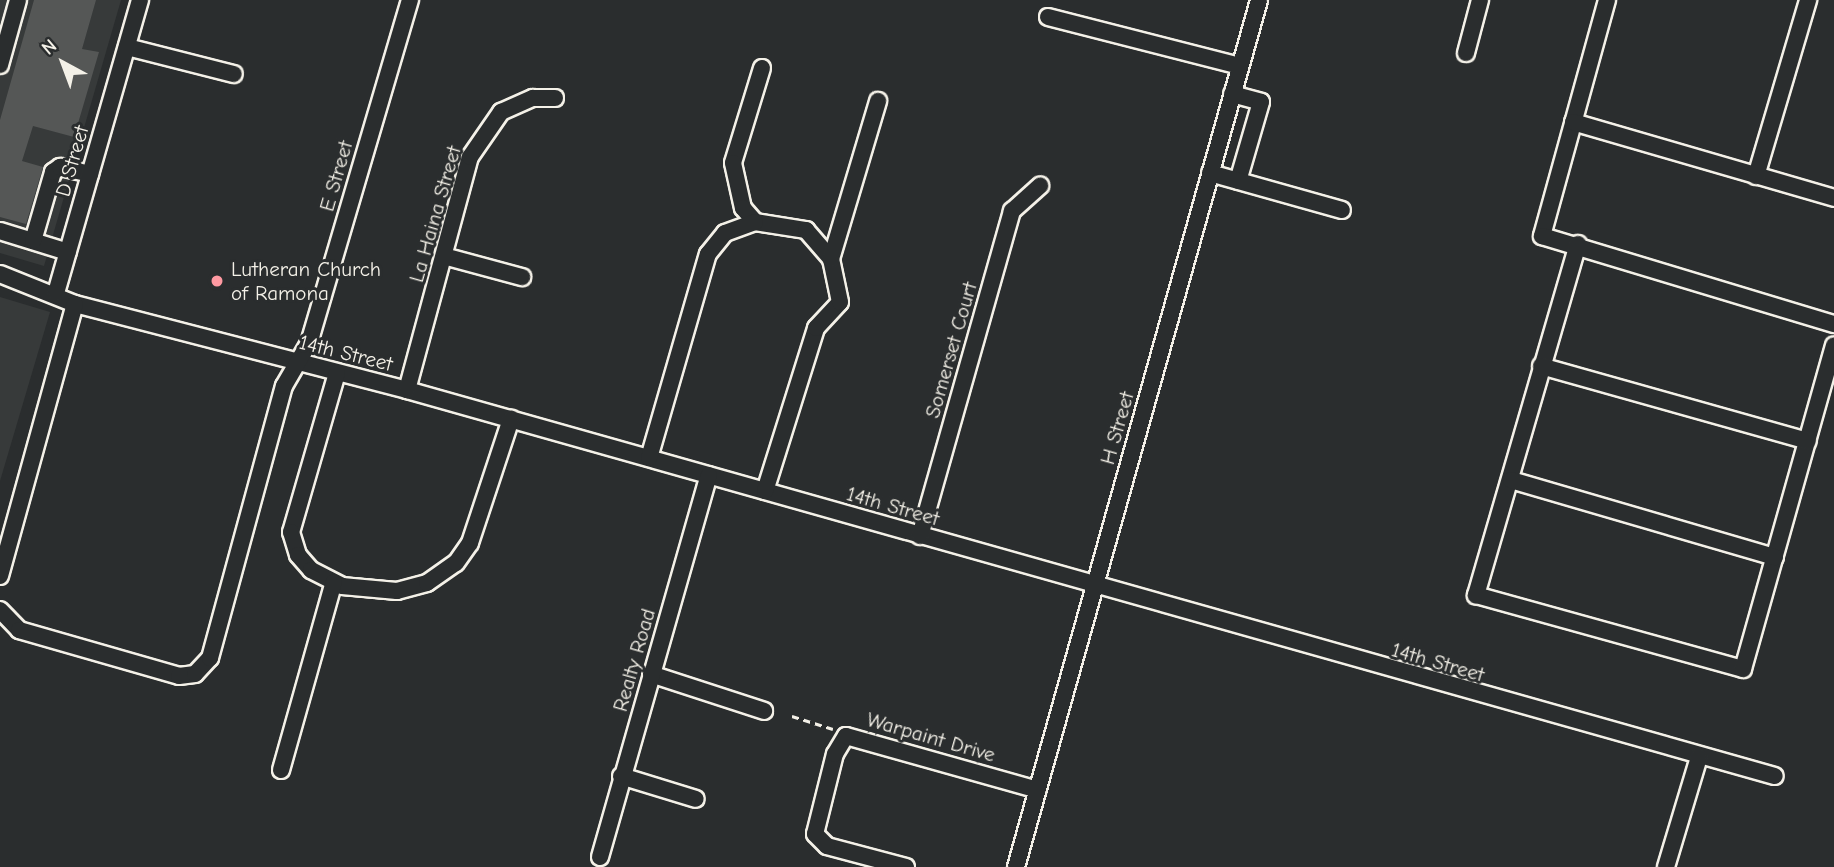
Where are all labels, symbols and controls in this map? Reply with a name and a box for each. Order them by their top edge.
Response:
north arrow [28,28,98,98]
text: N [37,35,61,60]
street label: D Street [50,123,94,199]
street label: E Street [314,138,358,214]
street label: La Haina Street [403,143,467,285]
place label: Lutheran Church of Ramona [231,256,381,306]
marker: Lutheran Church of Ramona [209,273,225,289]
street label: Somerset Court [920,279,982,421]
street label: 14th Street [297,329,395,377]
street label: H Street [1095,389,1139,467]
street label: 14th Street [844,481,942,531]
street label: Realty Road [607,606,661,714]
street label: 14th Street [1389,637,1487,687]
street label: Warpaint Drive [864,707,998,767]

